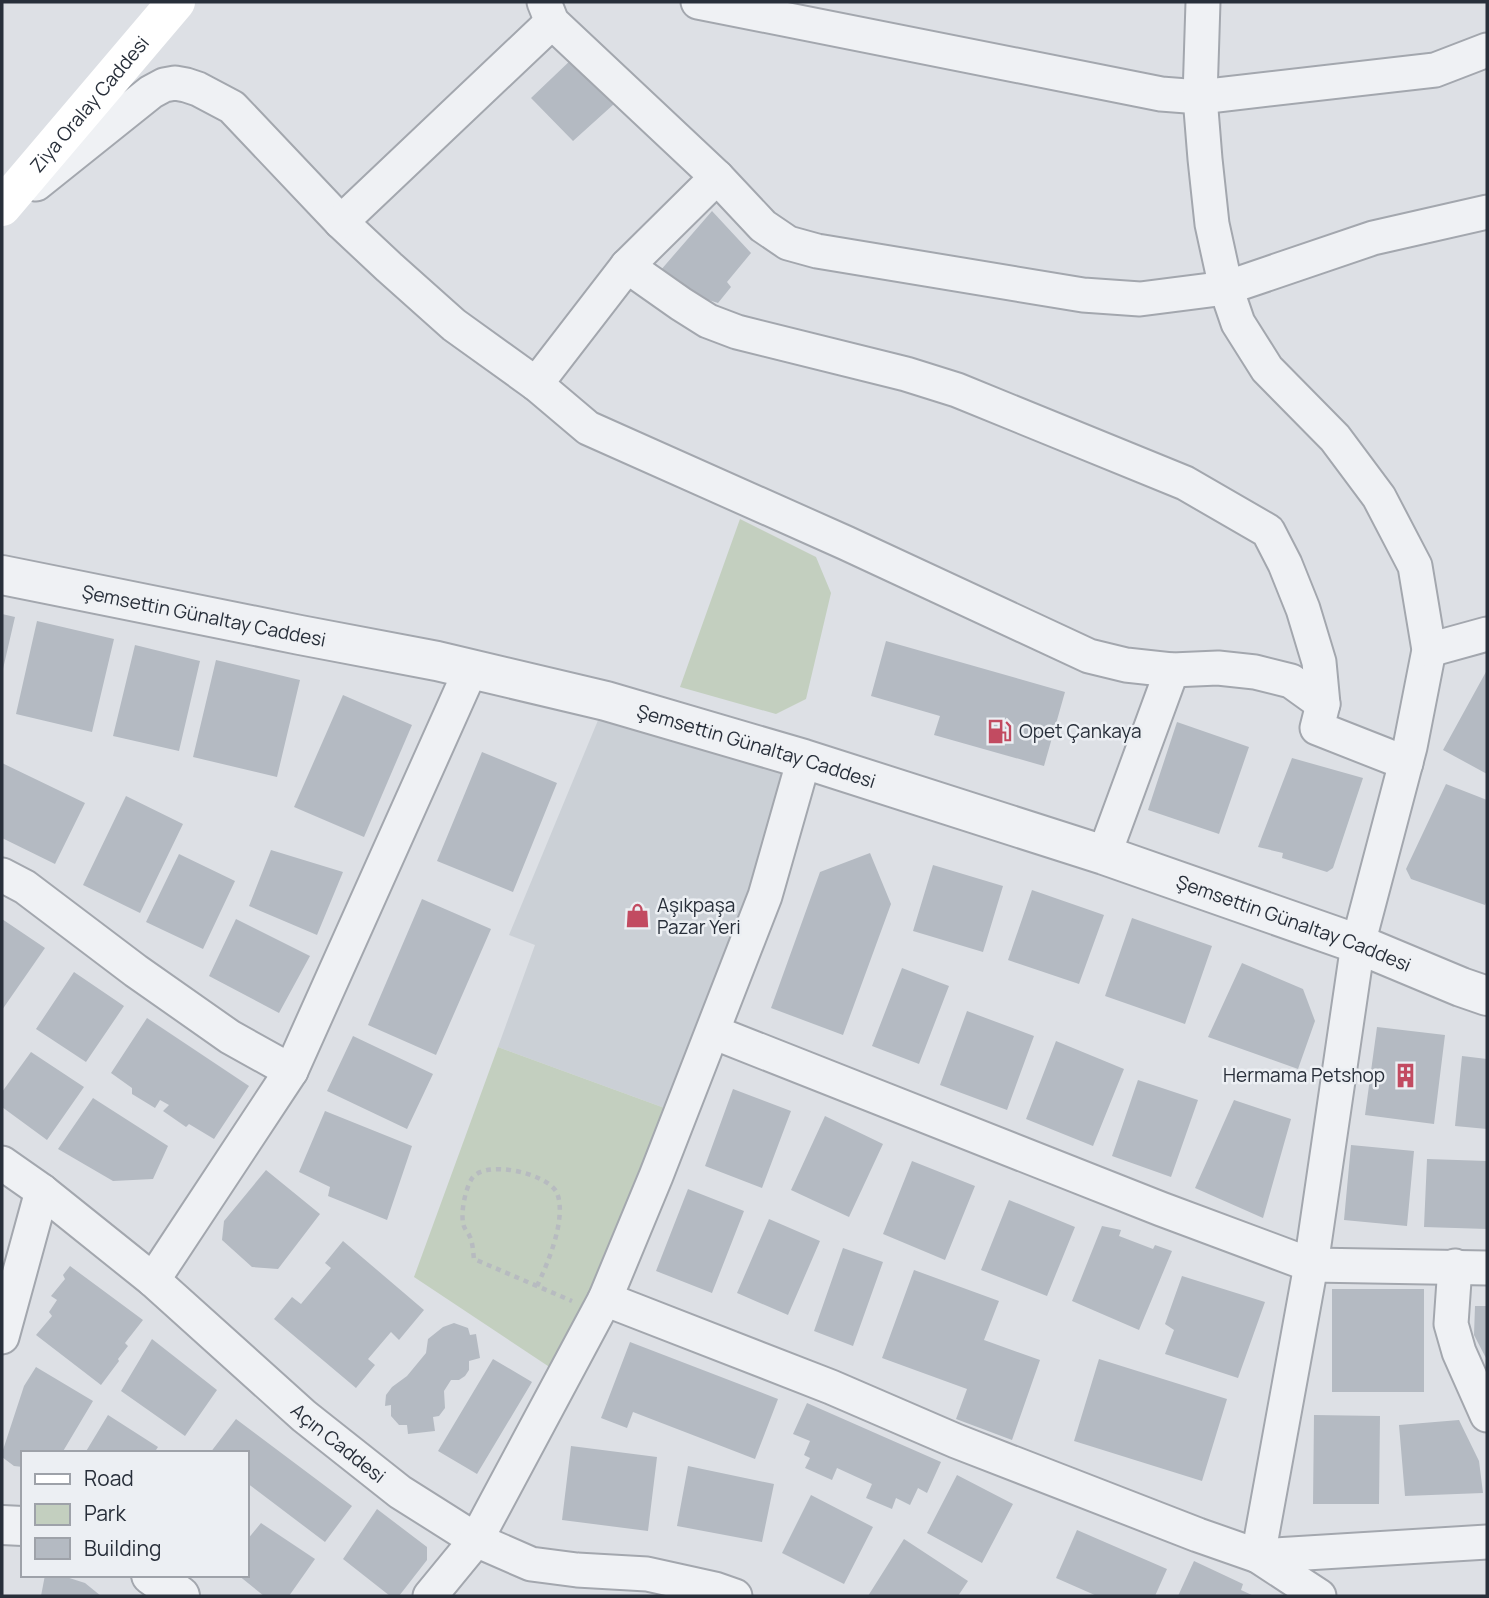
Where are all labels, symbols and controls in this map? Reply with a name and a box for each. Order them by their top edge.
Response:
street label: Ziya Oralay Caddesi [24,30,155,178]
street label: Şemsettin Günaltay Caddesi [80,578,328,653]
street label: Şemsettin Günaltay Caddesi [634,698,879,794]
fuel station icon: Opet Çankaya [985,717,1013,745]
place label: Opet Çankaya [1019,718,1142,744]
street label: Şemsettin Günaltay Caddesi [1173,868,1415,978]
place label: Aşıkpaşa Pazar Yeri [657,892,741,940]
shop icon: Aşıkpaşa Pazar Yeri [623,902,651,930]
building icon: Hermama Petshop [1391,1061,1419,1089]
place label: Hermama Petshop [1223,1062,1385,1088]
street label: Açın Caddesi [285,1397,391,1489]
legend [21,1451,248,1577]
text: Road [84,1464,134,1492]
text: Park [84,1499,126,1527]
text: Building [84,1534,161,1562]

